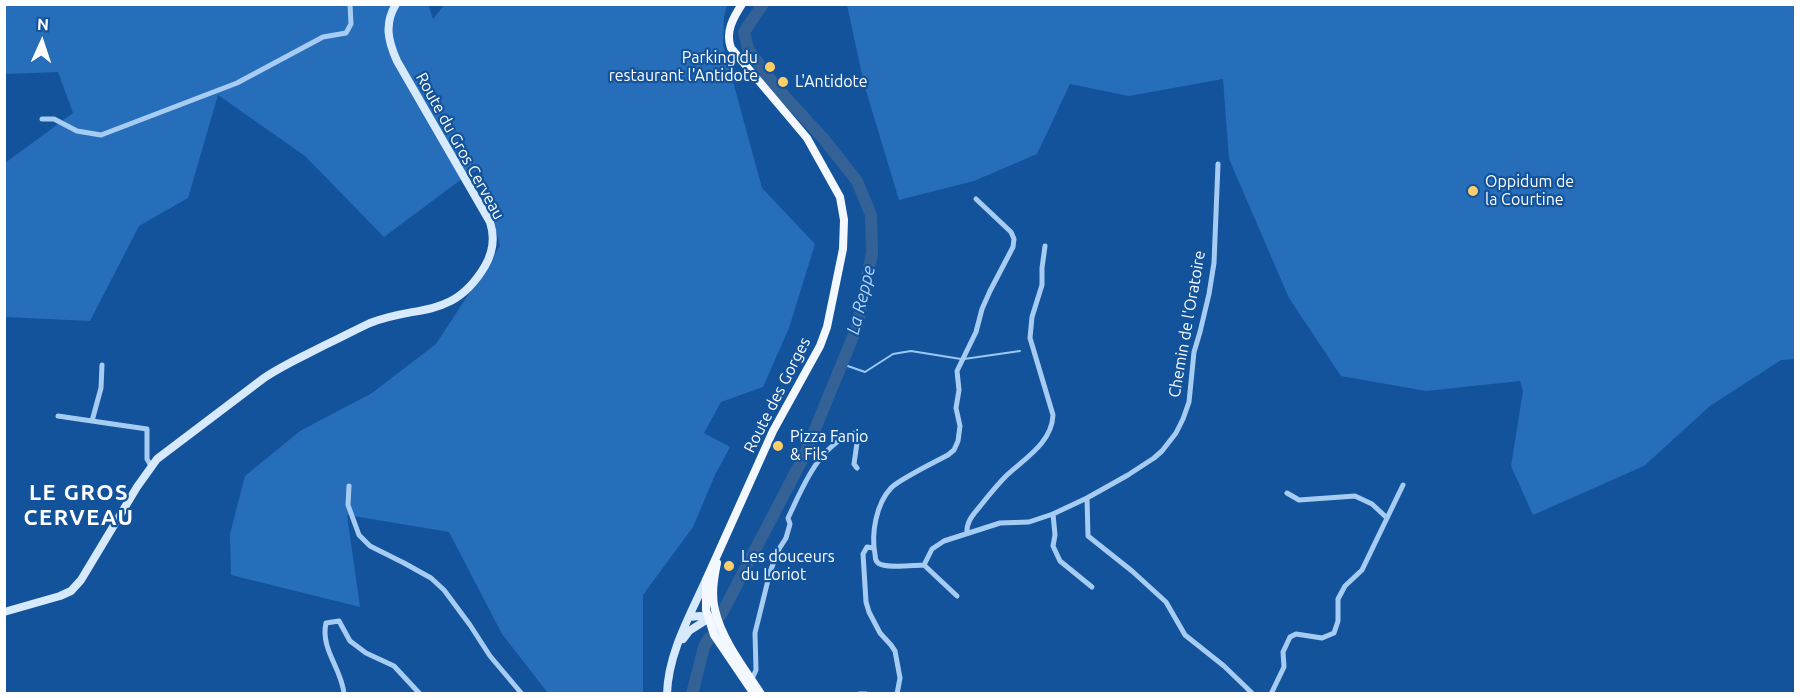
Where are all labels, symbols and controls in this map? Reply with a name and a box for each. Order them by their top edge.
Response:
north arrow [12,12,72,72]
text: N [37,15,49,33]
place label: Parking du restaurant l'Antidote [609,48,758,86]
marker: Parking du restaurant l'Antidote [763,60,777,74]
street label: Route du Gros Cerveau [412,69,508,223]
place label: L'Antidote [795,72,868,92]
marker: L'Antidote [776,75,790,89]
place label: Oppidum de la Courtine [1485,172,1574,210]
marker: Oppidum de la Courtine [1466,184,1480,198]
street label: Chemin de l'Oratoire [1165,249,1209,399]
water label: La Reppe [842,263,880,337]
street label: Route des Gorges [740,334,814,456]
place label: Pizza Fanio & Fils [790,427,868,465]
marker: Pizza Fanio & Fils [771,439,785,453]
district label: LE GROS CERVEAU [24,480,134,532]
place label: Les douceurs du Loriot [741,547,835,585]
marker: Les douceurs du Loriot [722,559,736,573]

